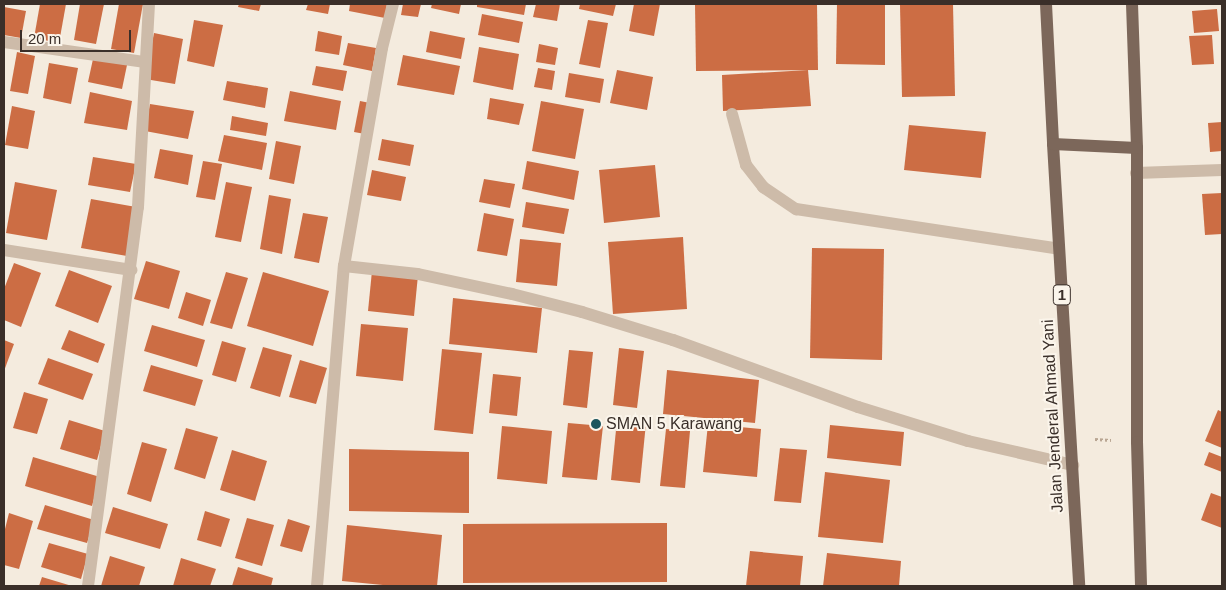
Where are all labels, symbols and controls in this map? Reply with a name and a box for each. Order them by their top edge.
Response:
scale bar [22,20,134,52]
text: 20 m [28,30,61,47]
road number: 1 [1052,282,1072,308]
street label: Jalan Jenderal Ahmad Yani [1038,318,1068,514]
place label: SMAN 5 Karawang [606,414,742,434]
marker: SMAN 5 Karawang [590,418,602,430]

